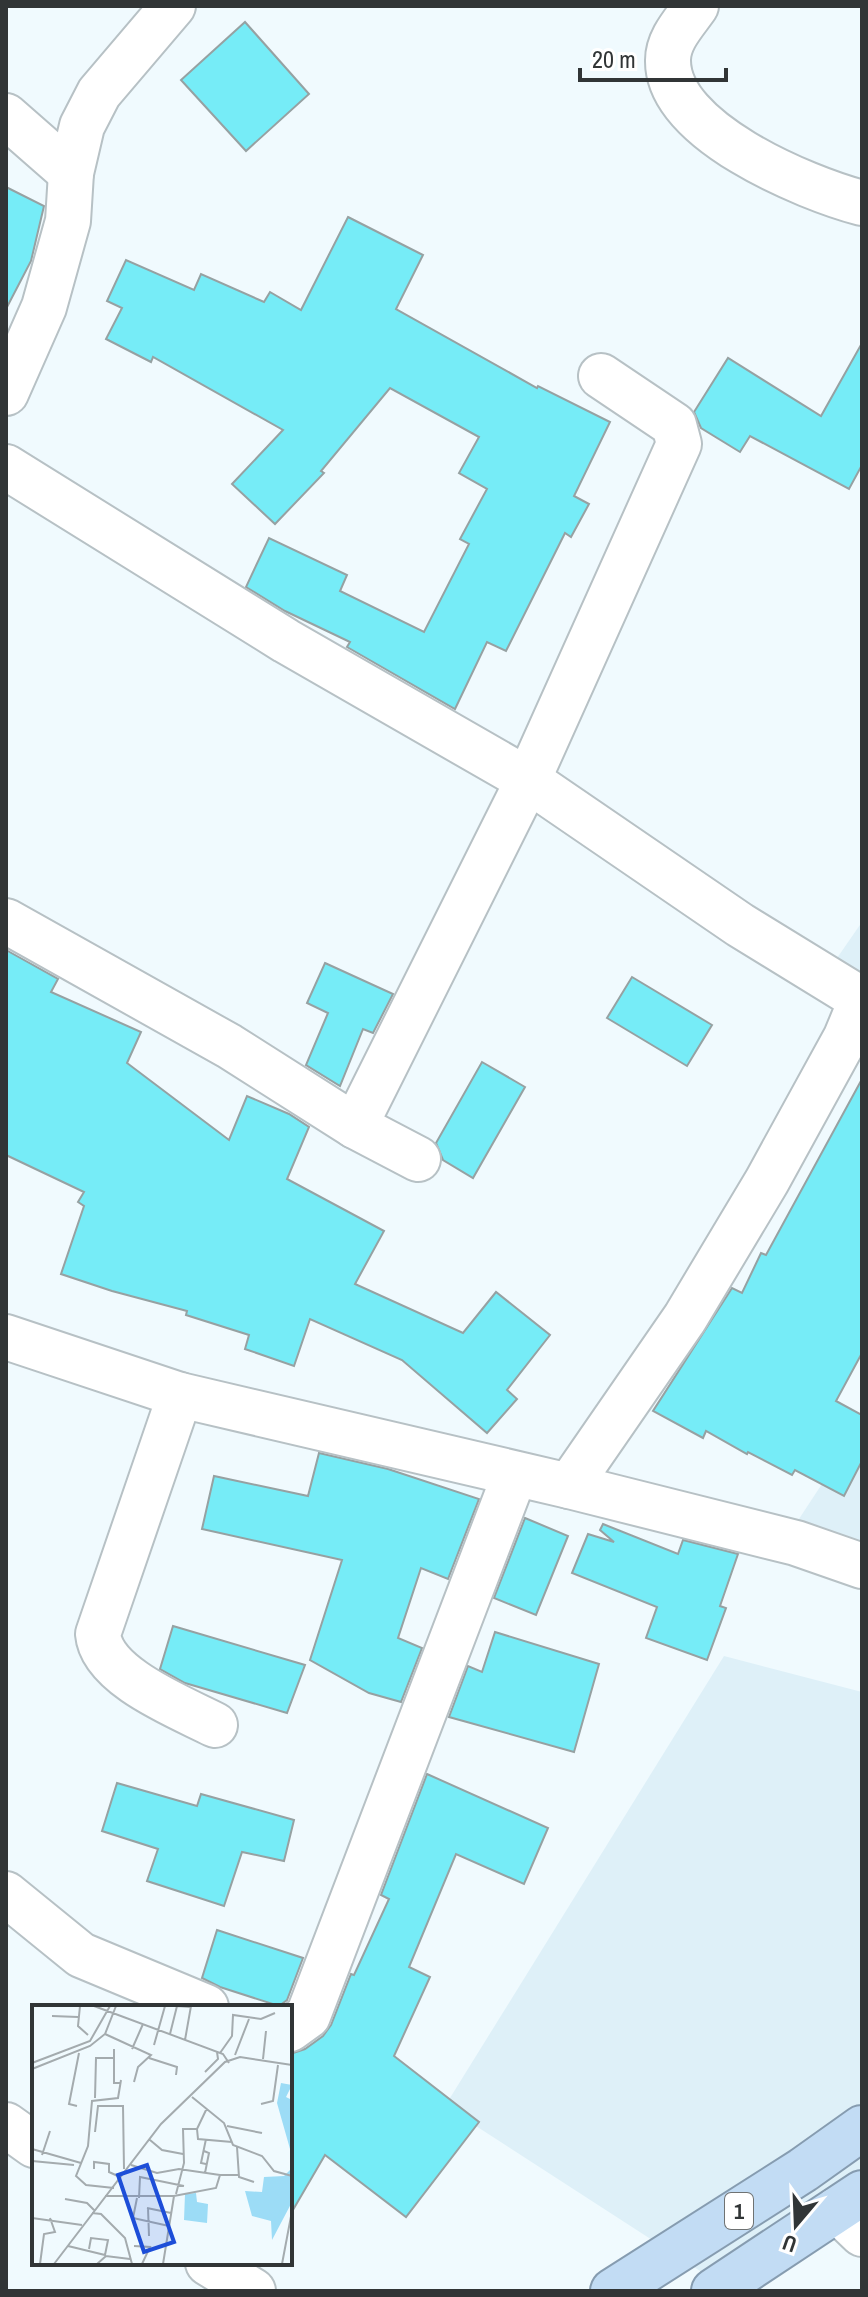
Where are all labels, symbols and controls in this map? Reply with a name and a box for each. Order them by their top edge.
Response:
scale bar [580,32,726,82]
text: 20 m [592,43,636,75]
inset map [32,2005,292,2265]
north arrow [756,2185,836,2265]
road number: 1 [725,2193,753,2229]
text: U [778,2228,801,2260]

